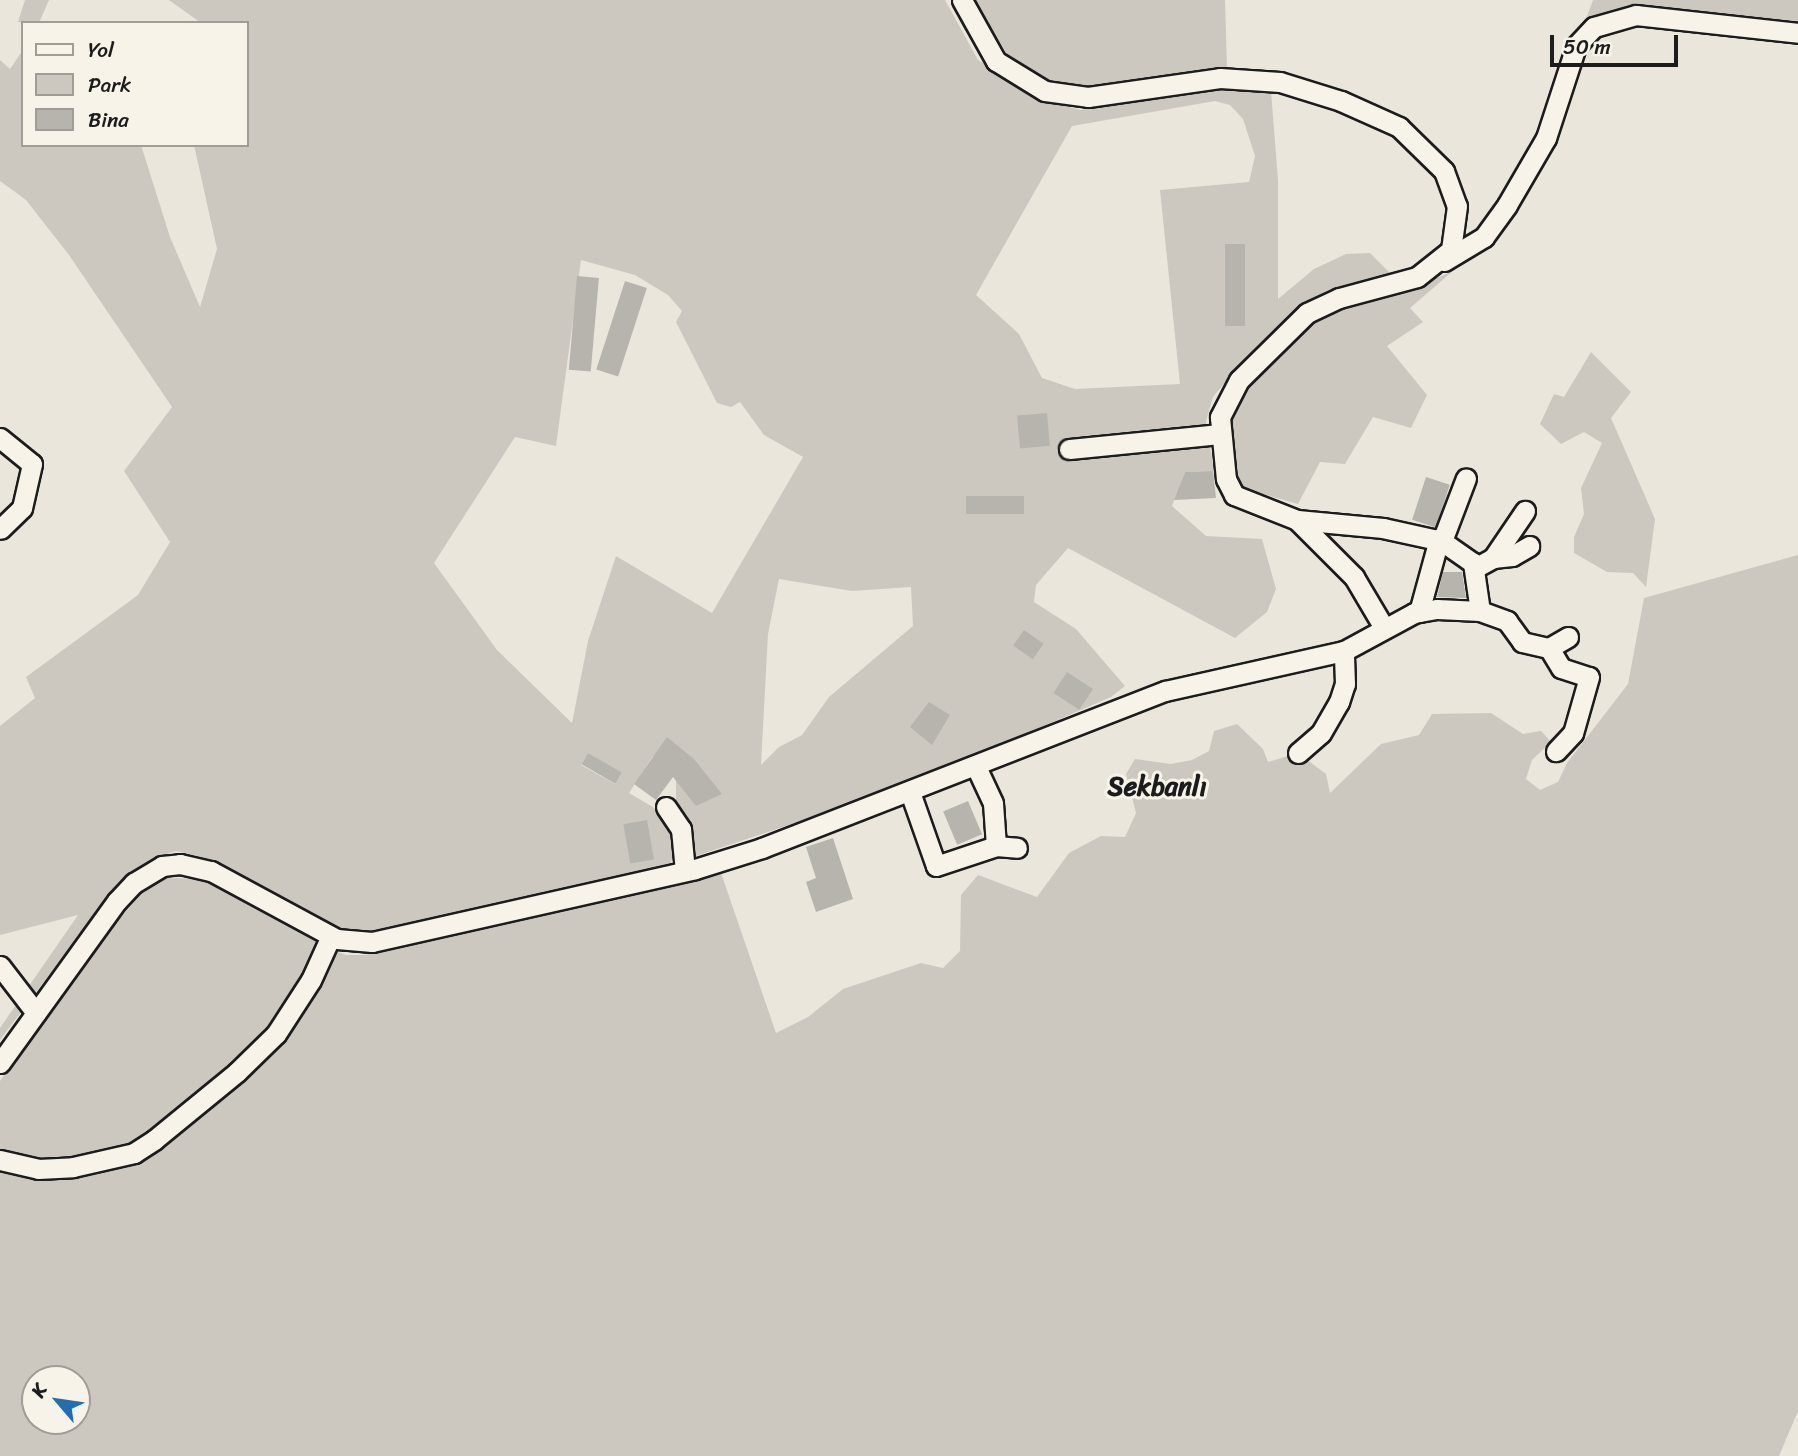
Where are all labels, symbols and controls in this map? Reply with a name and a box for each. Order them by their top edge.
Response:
legend [21,21,248,147]
scale bar [1553,21,1681,65]
text: 50 m [1563,28,1611,66]
text: Yol [88,31,114,69]
text: Park [88,66,131,104]
text: Bina [88,101,129,139]
district label: Sekbanlı [1107,771,1207,803]
north arrow [21,1365,91,1435]
text: K [22,1377,56,1404]

